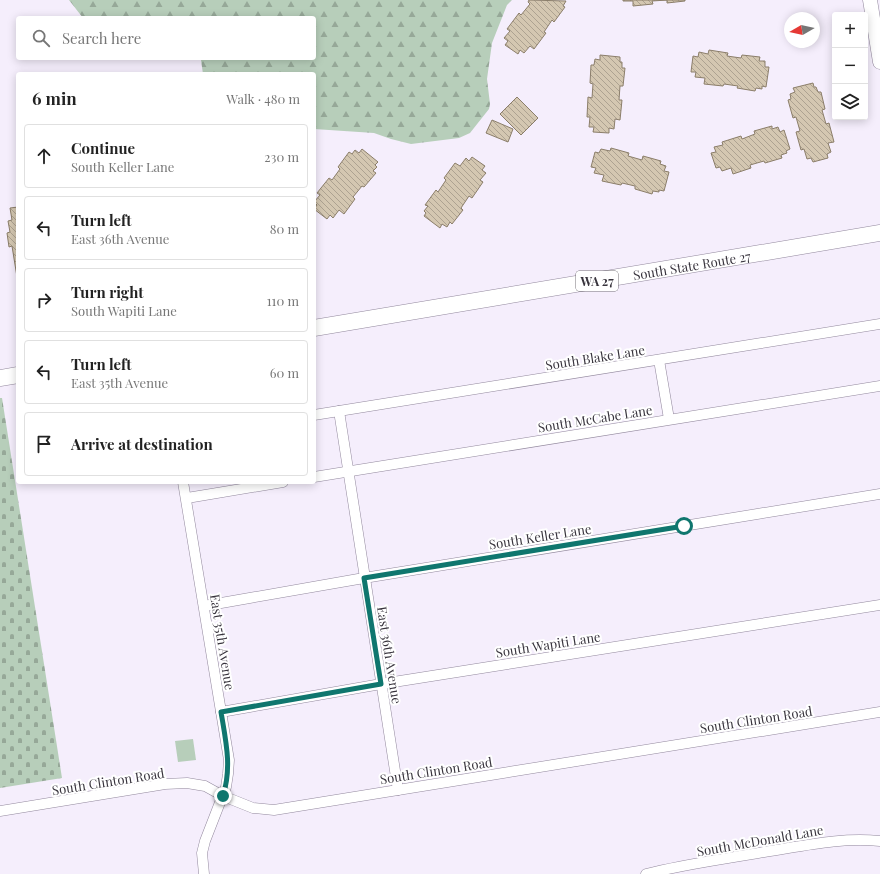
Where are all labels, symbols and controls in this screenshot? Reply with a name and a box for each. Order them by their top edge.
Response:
north arrow [784,12,820,48]
map controls [832,12,868,120]
button: + [832,12,868,48]
search box [16,16,316,60]
icon: search [30,27,52,49]
text: Search here [62,28,141,48]
button: − [832,48,868,84]
button: layers [832,84,868,120]
text: 6 min [32,87,77,109]
text: Walk · 480 m [226,90,300,107]
text: Continue [71,138,135,158]
icon: ahead [33,145,55,167]
text: 230 m [264,148,299,165]
text: South Keller Lane [71,158,174,175]
text: Turn left [71,210,132,230]
icon: left [33,217,55,239]
text: 80 m [270,220,299,237]
text: East 36th Avenue [71,230,169,247]
street label: South State Route 27 [632,246,752,283]
road number: WA 27 [576,271,618,291]
text: Turn right [71,282,144,302]
icon: right [33,289,55,311]
text: 110 m [267,292,299,309]
text: South Wapiti Lane [71,302,177,319]
street label: South Blake Lane [544,341,646,373]
text: Turn left [71,354,132,374]
icon: left [33,361,55,383]
text: 60 m [270,364,299,381]
text: East 35th Avenue [71,374,168,391]
street label: South McCabe Lane [537,400,654,435]
icon: arrive [33,433,55,455]
text: Arrive at destination [71,434,213,454]
route start [675,517,693,535]
street label: South Keller Lane [488,519,593,552]
street label: East 35th Avenue [207,593,239,692]
street label: East 36th Avenue [374,605,406,705]
street label: South Wapiti Lane [494,627,602,661]
street label: South Clinton Road [699,702,814,736]
street label: South Clinton Road [379,753,494,787]
street label: South Clinton Road [51,764,166,798]
route end [214,787,232,805]
street label: South McDonald Lane [695,820,825,860]

